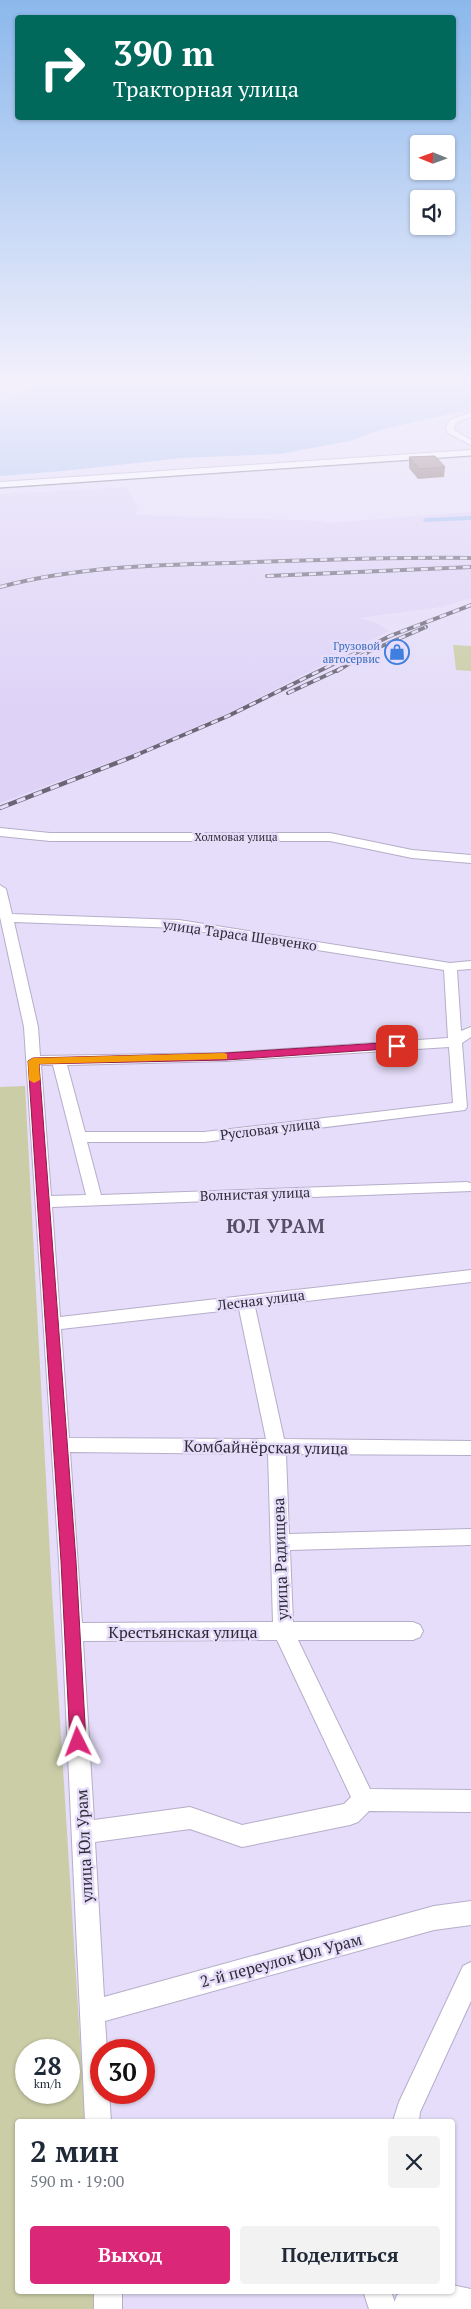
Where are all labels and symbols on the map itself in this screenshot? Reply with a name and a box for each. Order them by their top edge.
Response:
north arrow [410,135,455,180]
place label: Грузовой автосервис [323,639,380,666]
shop icon: Грузовой автосервис [384,639,410,665]
street label: Холмовая улица [194,830,278,844]
street label: улица Тараса Шевченко [161,914,319,955]
pin [376,1025,418,1067]
street label: Русловая улица [219,1113,321,1144]
street label: Волнистая улица [199,1182,311,1205]
district label: ЮЛ УРАМ [226,1213,326,1238]
street label: Лесная улица [215,1285,306,1314]
street label: Комбайнёрская улица [184,1435,348,1459]
street label: улица Радищева [267,1497,293,1622]
street label: Крестьянская улица [108,1621,258,1643]
position arrow [51,1715,103,1767]
street label: улица Юл Урам [70,1789,98,1904]
street label: 2-й переулок Юл Урам [198,1928,365,1992]
speed limit sign: 30 [90,2039,155,2104]

